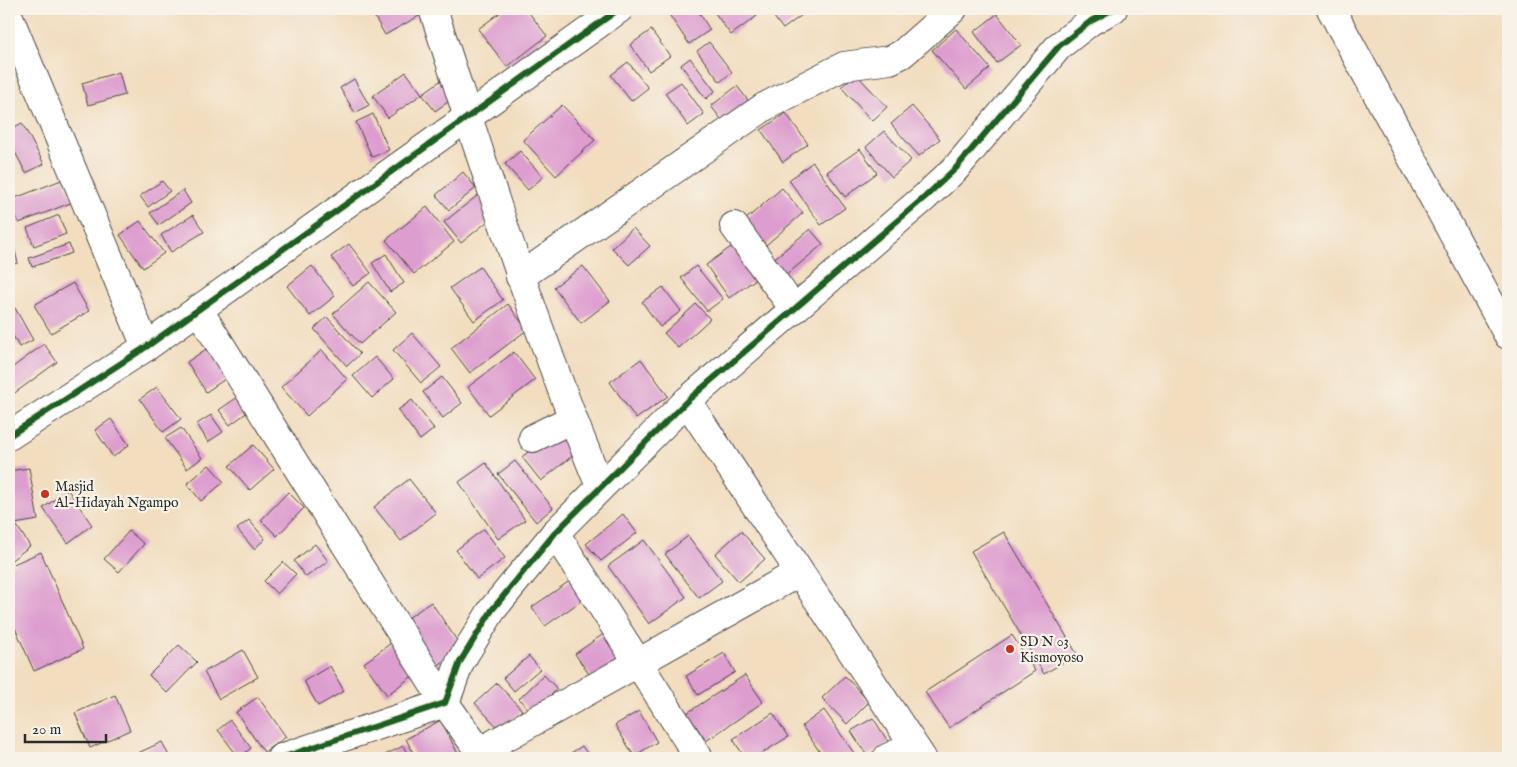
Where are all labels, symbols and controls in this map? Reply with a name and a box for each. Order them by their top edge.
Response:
place label: Masjid Al-Hidayah Ngampo [54,478,179,512]
marker: Masjid Al-Hidayah Ngampo [39,488,51,500]
place label: SD N 03 Kismoyoso [1020,633,1084,667]
marker: SD N 03 Kismoyoso [1004,643,1016,655]
scale bar [25,712,106,744]
text: 20 m [32,720,62,739]

